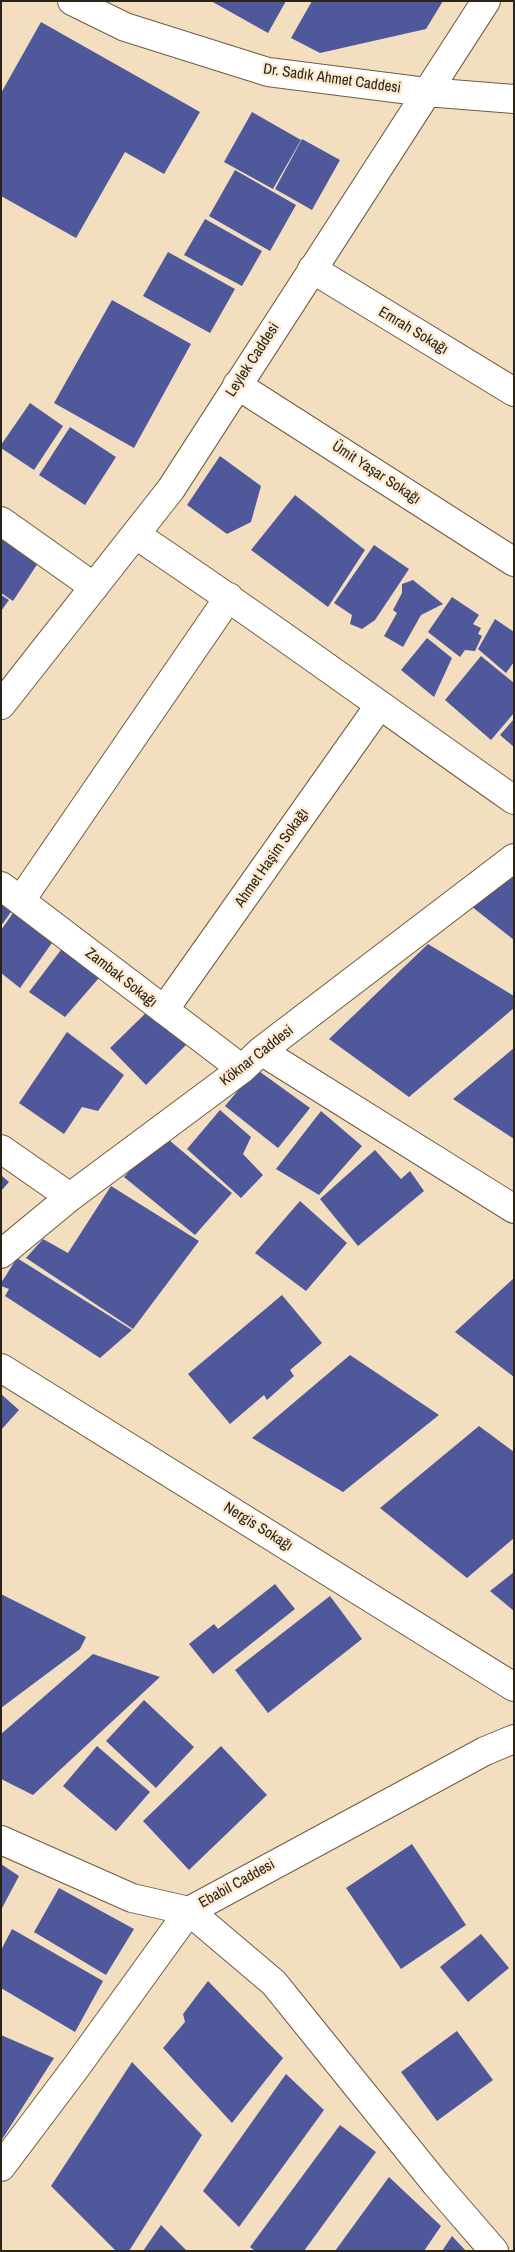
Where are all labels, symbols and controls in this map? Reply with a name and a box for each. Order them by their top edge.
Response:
street label: Dr. Sadık Ahmet Caddesi [262,60,402,98]
street label: Emrah Sokağı [375,303,451,359]
street label: Leylek Caddesi [222,320,284,400]
street label: Ümit Yaşar Sokağı [328,438,424,508]
street label: Ahmet Haşim Sokağı [231,805,313,911]
street label: Zambak Sokağı [82,944,160,1012]
street label: Köknar Caddesi [217,1022,297,1090]
street label: Nergis Sokağı [220,1499,296,1555]
street label: Ebabil Caddesi [196,1856,278,1912]

